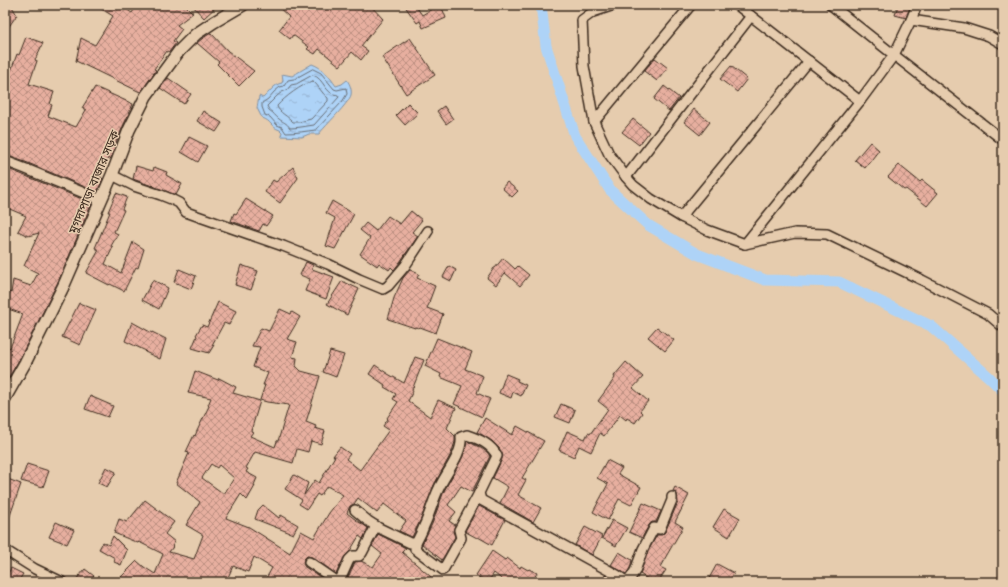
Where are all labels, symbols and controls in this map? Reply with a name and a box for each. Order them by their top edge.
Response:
street label: মুগদাপাড়া বাজার সড়ক [65,128,123,237]

